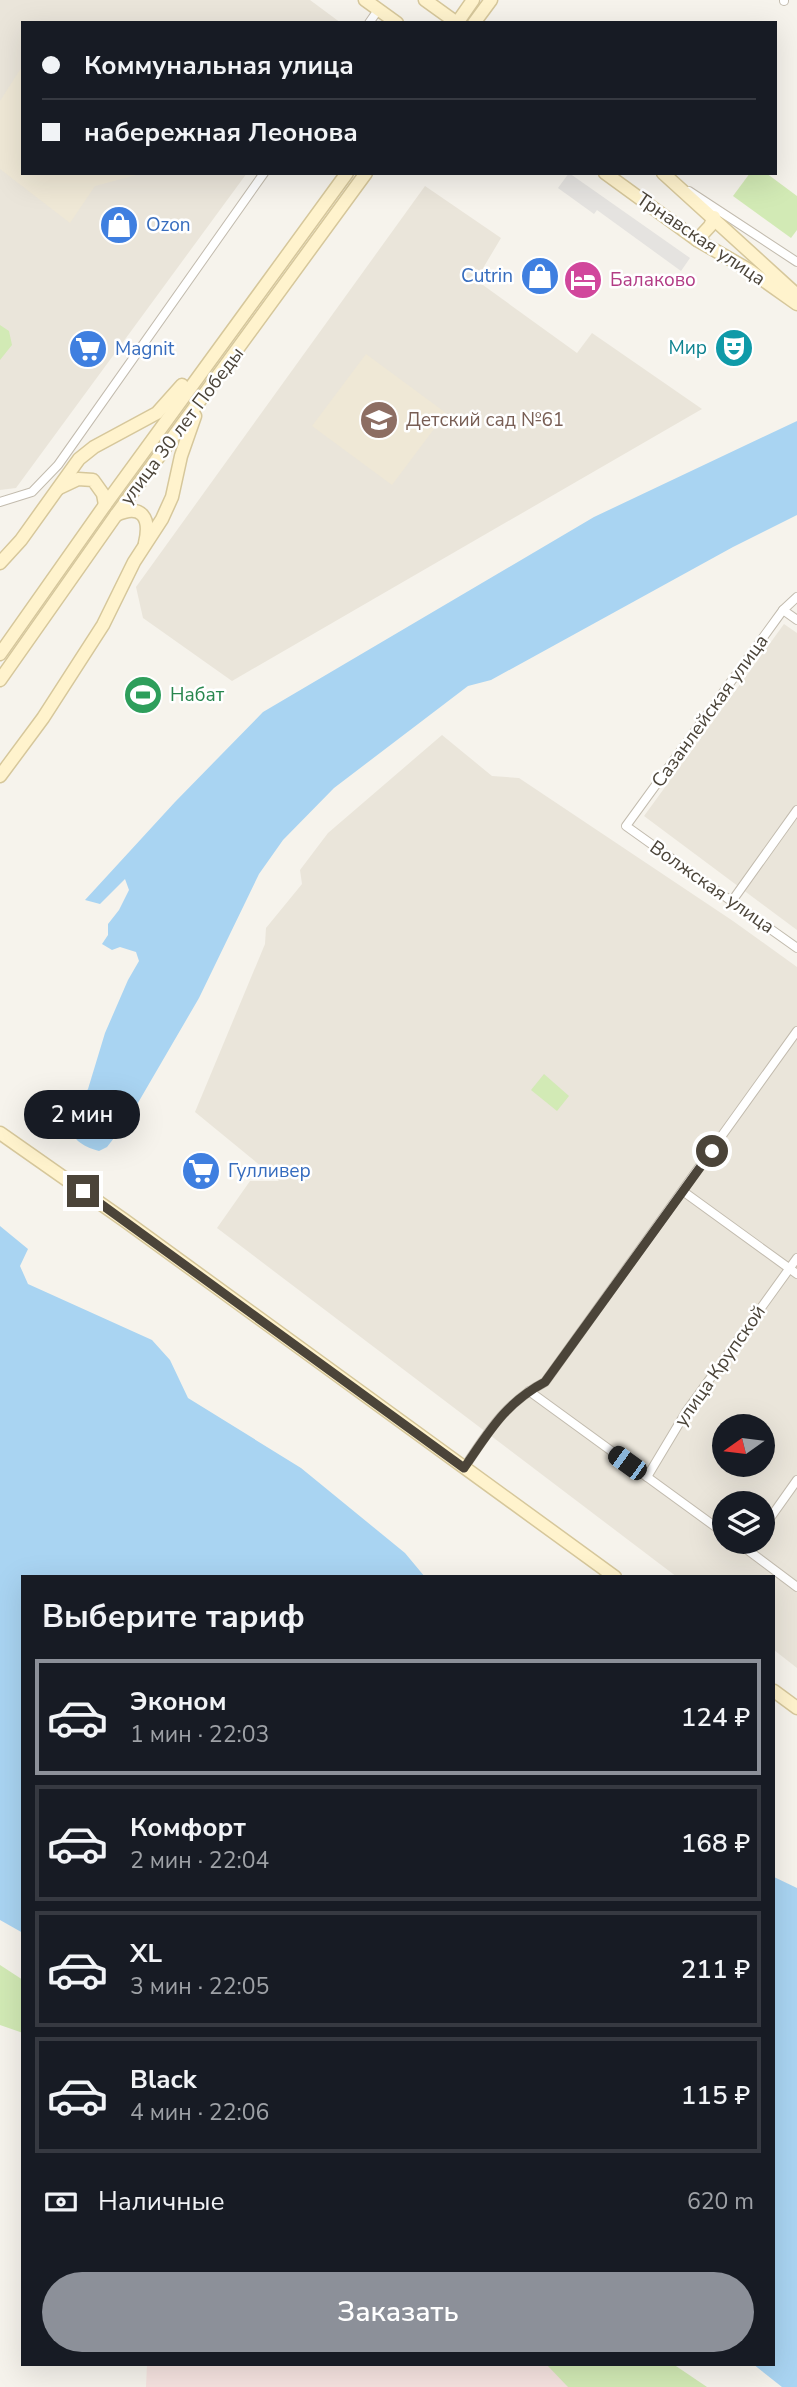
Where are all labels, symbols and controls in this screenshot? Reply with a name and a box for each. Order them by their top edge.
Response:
text: Коммунальная улица [84,48,354,83]
text: набережная Леонова [84,115,358,150]
street label: Трнавская улица [631,186,771,292]
shop icon: Ozon [98,204,140,246]
place label: Ozon [146,212,191,238]
shop icon: Cutrin [519,255,561,297]
hotel icon: Балаково [562,259,604,301]
place label: Cutrin [461,263,513,289]
place label: Балаково [610,267,696,293]
theatre icon: Мир [713,327,755,369]
supermarket icon: Magnit [67,328,109,370]
place label: Мир [668,335,707,361]
place label: Magnit [115,336,175,362]
street label: улица 30 лет Победы [114,342,250,510]
school or university icon: Детский сад №61 [358,399,400,441]
place label: Детский сад №61 [406,407,564,433]
street label: Сазанлейская улица [646,629,774,793]
sports icon: Набат [122,674,164,716]
place label: Набат [170,682,225,708]
street label: Волжская улица [645,834,779,940]
callout: 2 мин [25,1090,141,1138]
text: 2 мин [51,1099,113,1130]
route start [696,1135,728,1167]
supermarket icon: Гулливер [180,1150,222,1192]
place label: Гулливер [228,1158,311,1184]
route end [67,1175,99,1207]
street label: улица Крупской [668,1300,772,1432]
north arrow [712,1414,775,1477]
map controls [712,1414,775,1554]
car [604,1442,651,1484]
button: layers [712,1491,775,1554]
text: Выберите тариф [42,1595,305,1638]
text: Эконом [130,1684,227,1719]
icon: car [46,1686,109,1749]
text: 124 ₽ [681,1700,750,1735]
text: 1 мин · 22:03 [130,1719,269,1750]
text: Комфорт [130,1810,246,1845]
icon: car [46,1812,109,1875]
text: 168 ₽ [681,1826,750,1861]
text: 2 мин · 22:04 [130,1845,269,1876]
text: XL [130,1936,162,1971]
icon: car [46,1938,109,2001]
text: 211 ₽ [681,1952,750,1987]
text: 3 мин · 22:05 [130,1971,269,2002]
text: Black [130,2062,197,2097]
icon: car [46,2064,109,2127]
text: 115 ₽ [681,2078,750,2113]
text: 4 мин · 22:06 [130,2097,269,2128]
icon: cash [42,2183,80,2221]
text: Наличные [98,2184,225,2219]
text: 620 m [687,2186,754,2217]
button: Заказать [42,2272,754,2352]

